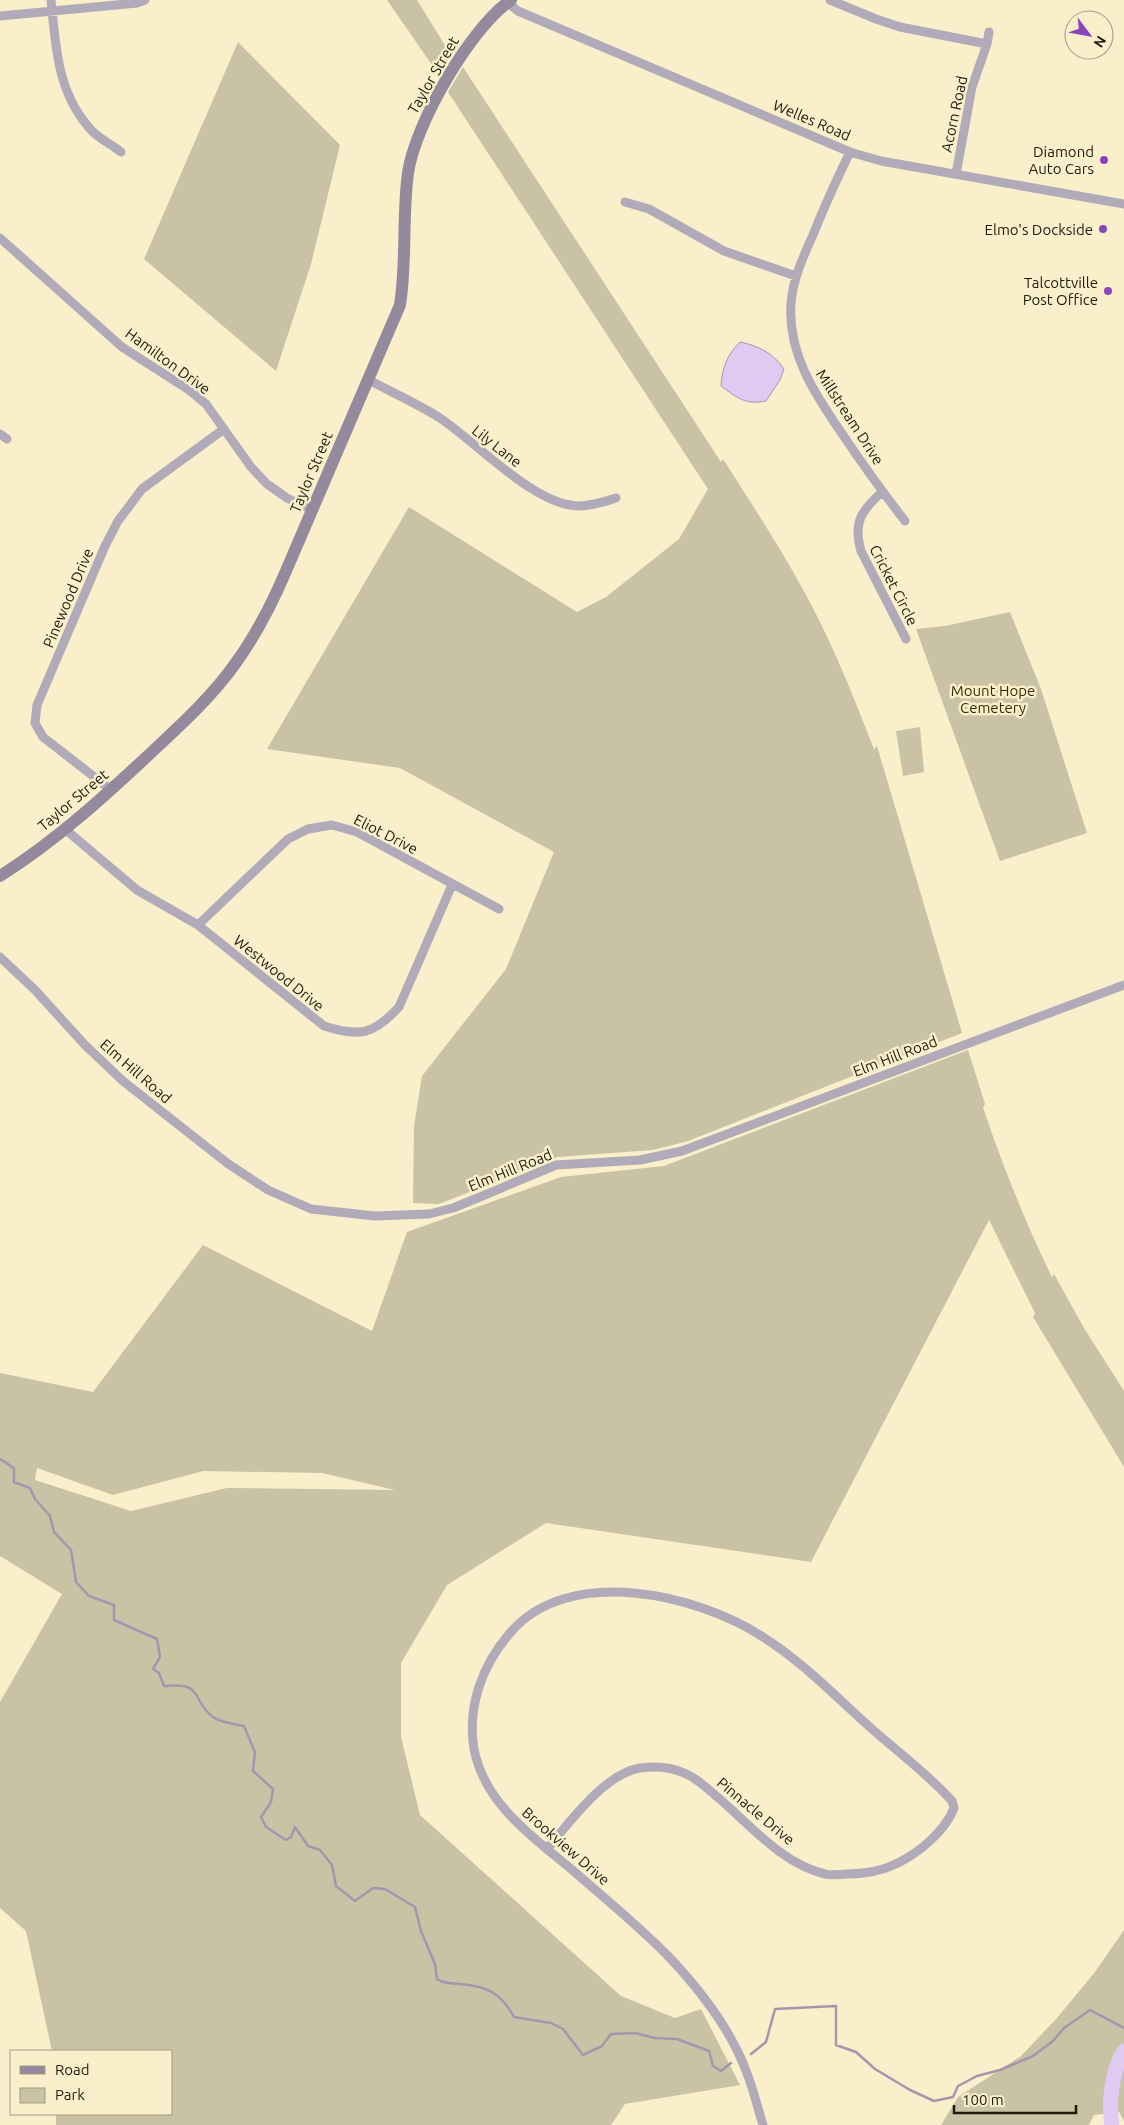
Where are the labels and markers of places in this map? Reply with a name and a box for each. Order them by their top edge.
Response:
place label: Diamond Auto Cars [1028,143,1094,177]
marker: Diamond Auto Cars [1098,154,1110,166]
place label: Elmo's Dockside [985,221,1093,238]
marker: Elmo's Dockside [1097,223,1109,235]
place label: Talcottville Post Office [1023,274,1098,308]
marker: Talcottville Post Office [1102,285,1114,297]

